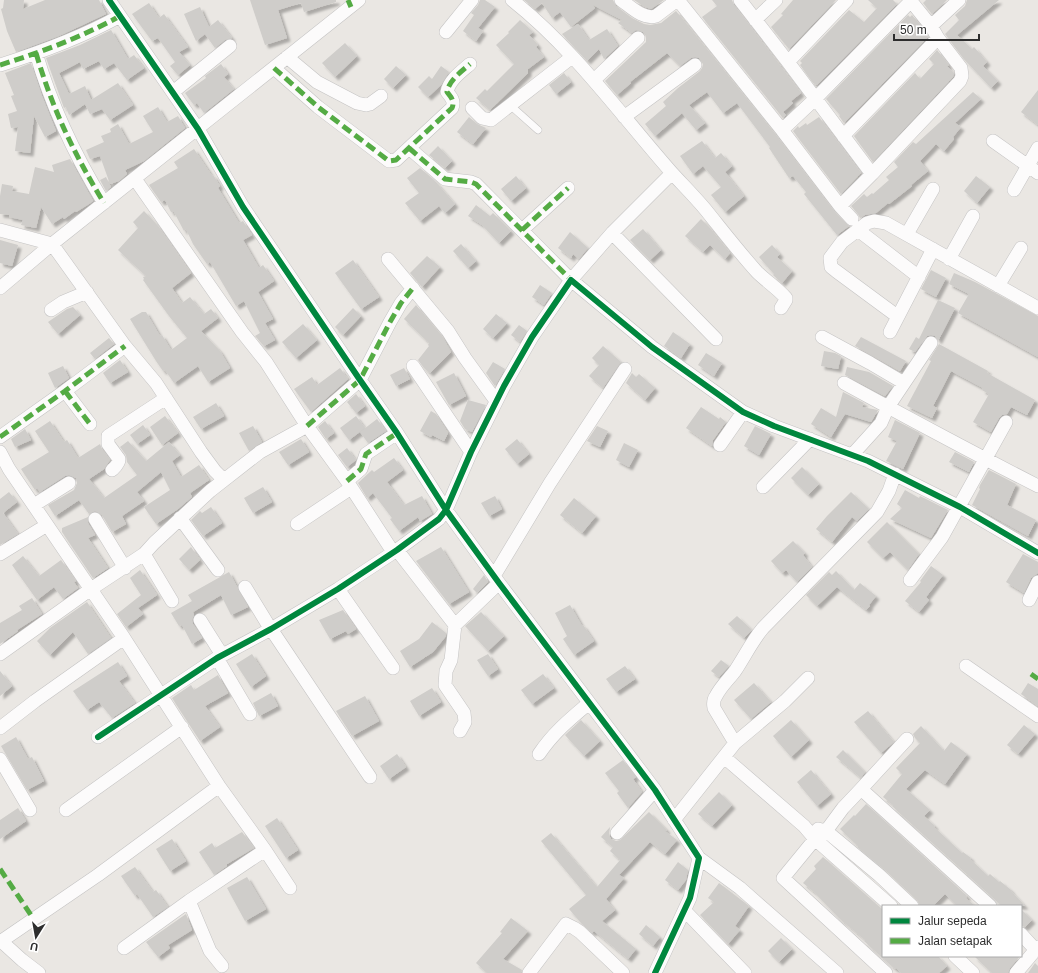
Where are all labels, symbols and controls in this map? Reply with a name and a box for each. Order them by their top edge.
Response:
scale bar [894,16,979,42]
text: 50 m [900,23,927,37]
legend [882,905,1022,957]
text: Jalur sepeda [918,914,987,928]
north arrow [16,917,56,957]
text: Jalan setapak [918,934,993,948]
text: U [29,940,39,953]

